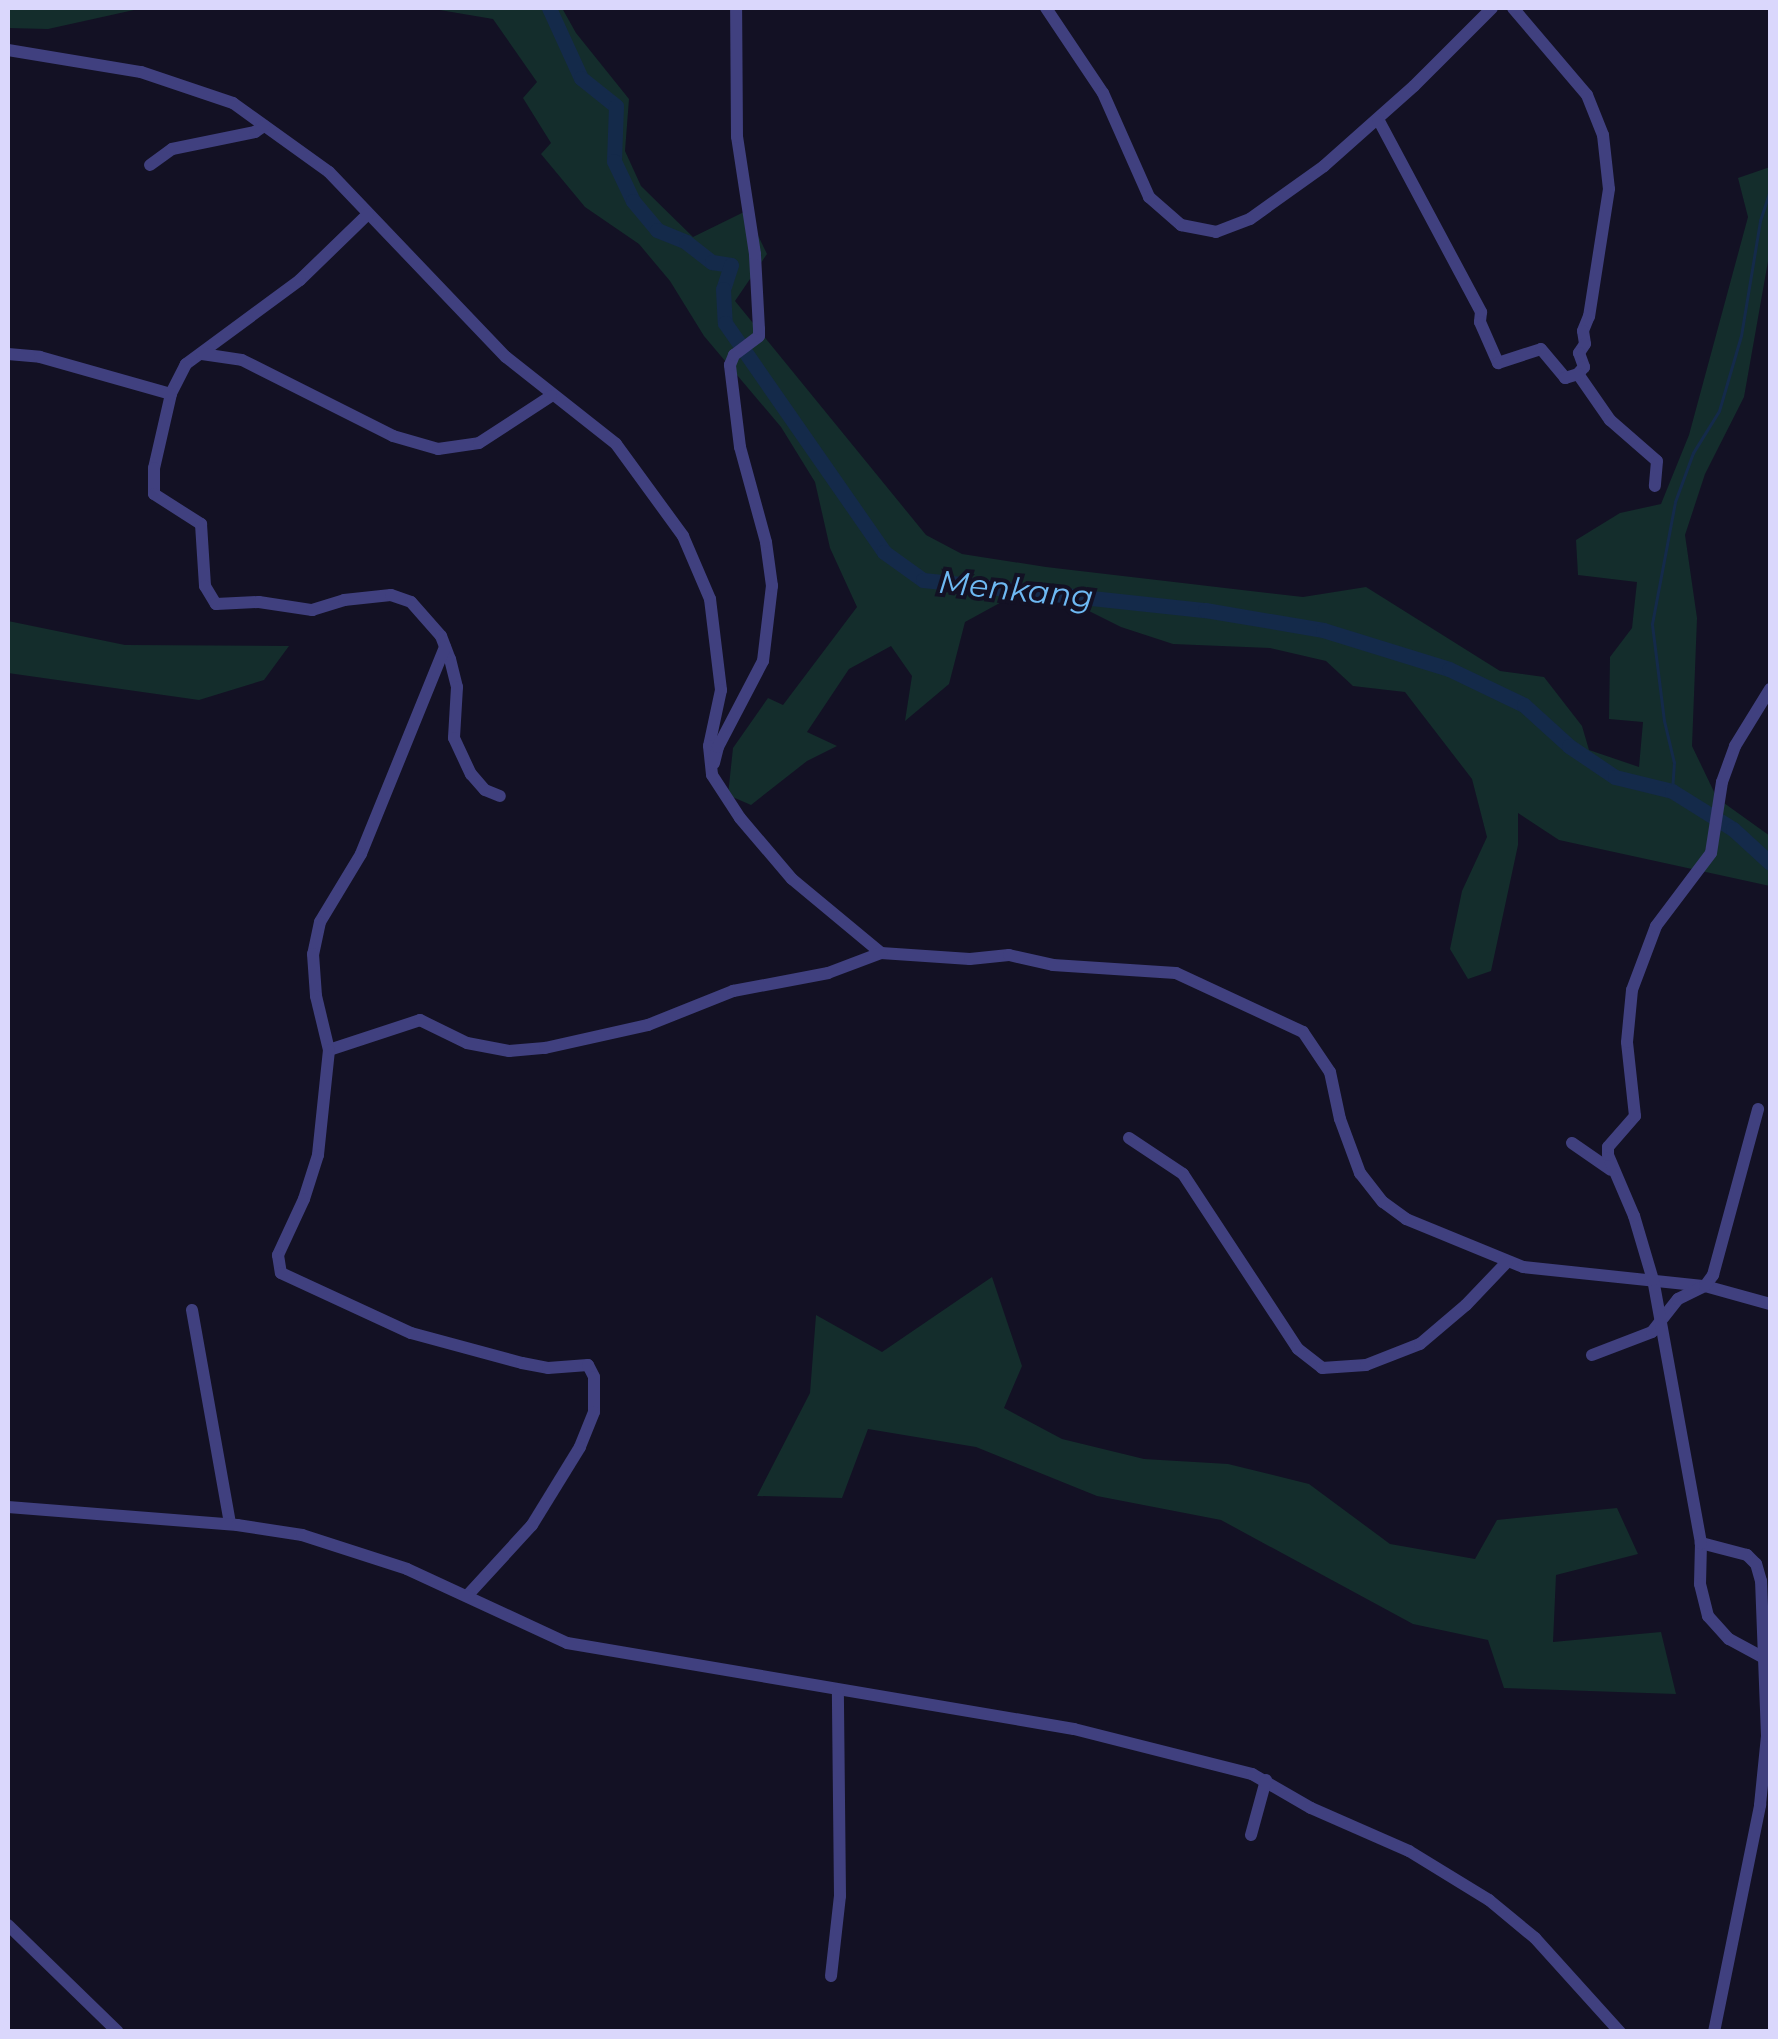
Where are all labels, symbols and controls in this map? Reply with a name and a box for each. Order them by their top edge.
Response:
water label: Menkang [937,563,1095,617]

